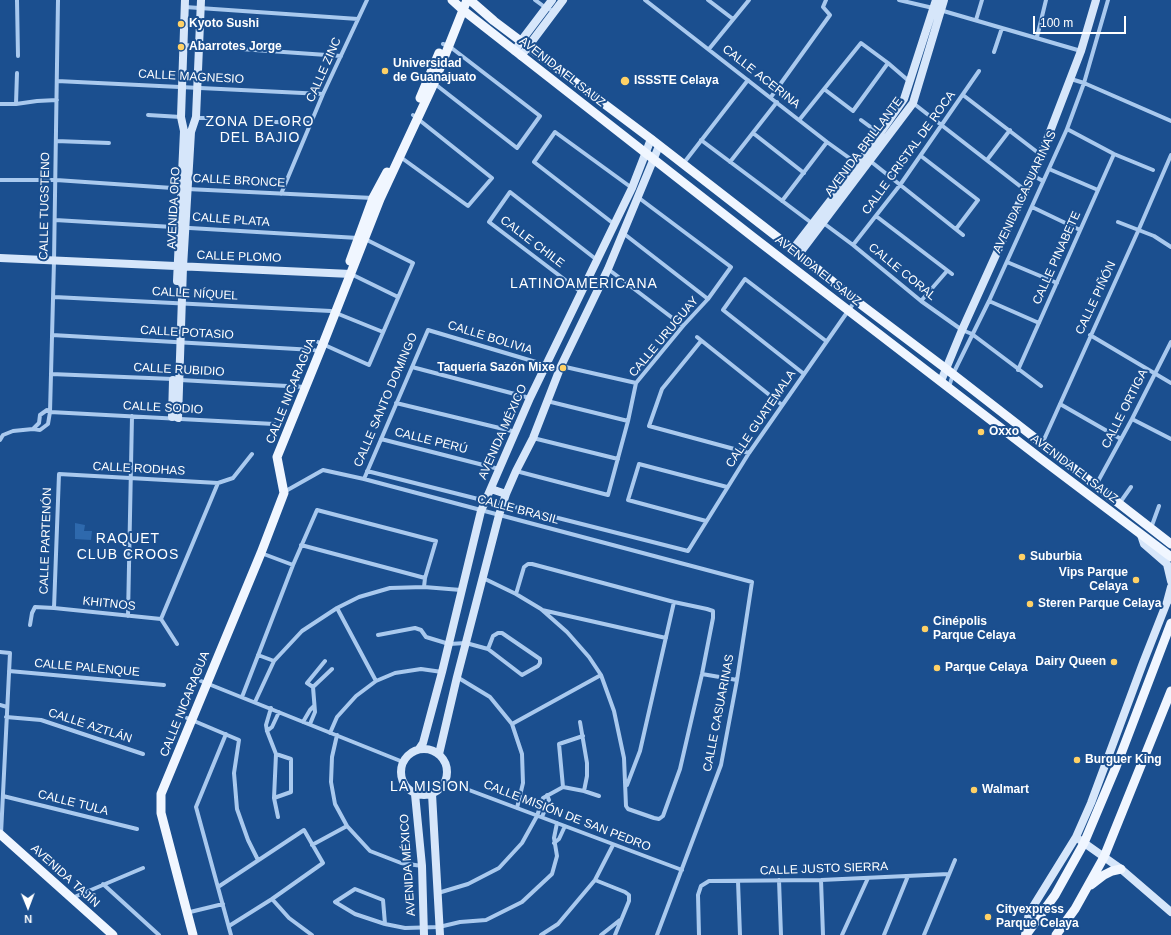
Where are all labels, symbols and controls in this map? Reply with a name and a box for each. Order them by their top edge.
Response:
scale bar [1035,8,1128,34]
text: 100 m [1040,16,1073,30]
place label: Kyoto Sushi [189,17,259,31]
marker: Kyoto Sushi [176,19,186,29]
street label: AVENIDA EL SAUZ [516,34,608,110]
street label: CALLE ZINC [303,35,345,105]
place label: Abarrotes Jorge [189,40,282,54]
marker: Abarrotes Jorge [176,42,186,52]
street label: CALLE ACERINA [719,42,803,112]
place label: Universidad de Guanajuato [393,57,476,85]
marker: Universidad de Guanajuato [380,66,390,76]
street label: CALLE MAGNESIO [138,67,244,87]
place label: ISSSTE Celaya [634,74,719,88]
marker: ISSSTE Celaya [619,75,631,87]
street label: CALLE CRISTAL DE ROCA [859,88,959,218]
street label: AVENIDA BRILLANTE [822,95,906,199]
district label: ZONA DE ORO DEL BAJIO [205,114,315,146]
street label: AVENIDA CASUARINAS [990,129,1060,255]
street label: CALLE TUGSTENO [37,152,53,260]
street label: AVENIDA ORO [165,166,183,250]
street label: CALLE BRONCE [192,171,286,191]
street label: CALLE PINABETE [1030,209,1084,307]
street label: CALLE PLATA [192,210,270,230]
street label: CALLE CHILE [497,213,567,271]
street label: AVENIDA EL SAUZ [772,233,864,309]
street label: CALLE CORAL [865,240,939,304]
street label: CALLE PLOMO [196,248,282,266]
street label: CALLE PIÑÓN [1073,259,1119,337]
district label: LATINOAMERICANA [510,276,658,292]
street label: CALLE NÍQUEL [152,285,238,303]
street label: CALLE URUGUAY [626,294,702,380]
street label: CALLE BOLIVIA [446,318,534,358]
street label: CALLE POTASIO [140,323,234,343]
street label: CALLE SANTO DOMINGO [351,331,421,469]
street label: CALLE NICARAGUA [263,336,319,446]
street label: CALLE RUBIDIO [133,360,225,380]
place label: Taquería Sazón Mixe [437,361,555,375]
marker: Taquería Sazón Mixe [558,363,568,373]
street label: CALLE ORTIGA [1099,367,1151,451]
street label: CALLE GUATEMALA [723,368,799,470]
street label: AVENIDA MÉXICO [476,382,530,482]
street label: CALLE SODIO [123,399,203,417]
street label: CALLE PERÚ [393,425,469,457]
place label: Oxxo [989,425,1019,439]
marker: Oxxo [976,427,986,437]
street label: AVENIDA EL SAUZ [1028,432,1120,506]
street label: CALLE RODHAS [92,459,186,479]
street label: CALLE PARTENÓN [37,487,55,595]
street label: CALLE BRASIL [476,492,560,528]
district label: RAQUET CLUB CROOS [77,531,179,564]
place label: Suburbia [1030,550,1082,564]
marker: Suburbia [1017,552,1027,562]
place label: Vips Parque Celaya [1059,566,1128,594]
marker: Vips Parque Celaya [1131,575,1141,585]
street label: KHITNOS [82,594,136,614]
place label: Steren Parque Celaya [1038,597,1161,611]
marker: Steren Parque Celaya [1025,599,1035,609]
place label: Cinépolis Parque Celaya [933,615,1016,643]
marker: Cinépolis Parque Celaya [920,624,930,634]
street label: CALLE NICARAGUA [157,649,213,759]
street label: CALLE CASUARINAS [701,653,737,773]
place label: Dairy Queen [1035,655,1106,669]
street label: CALLE PALENQUE [34,656,140,680]
marker: Dairy Queen [1109,657,1119,667]
place label: Parque Celaya [945,661,1028,675]
marker: Parque Celaya [932,663,942,673]
street label: CALLE AZTLÁN [46,706,134,746]
place label: Burguer King [1085,753,1162,767]
marker: Burguer King [1072,755,1082,765]
street label: CALLE MISIÓN DE SAN PEDRO [481,777,653,855]
district label: LA MISION [390,779,470,795]
place label: Walmart [982,783,1029,797]
marker: Walmart [969,785,979,795]
street label: CALLE TULA [36,787,110,819]
street label: AVENIDA MÉXICO [397,813,419,917]
street label: AVENIDA TAJÍN [28,841,102,911]
street label: CALLE JUSTO SIERRA [760,860,888,878]
north arrow [8,887,48,927]
place label: Cityexpress Parque Celaya [996,903,1079,931]
marker: Cityexpress Parque Celaya [983,912,993,922]
text: N [24,913,32,925]

